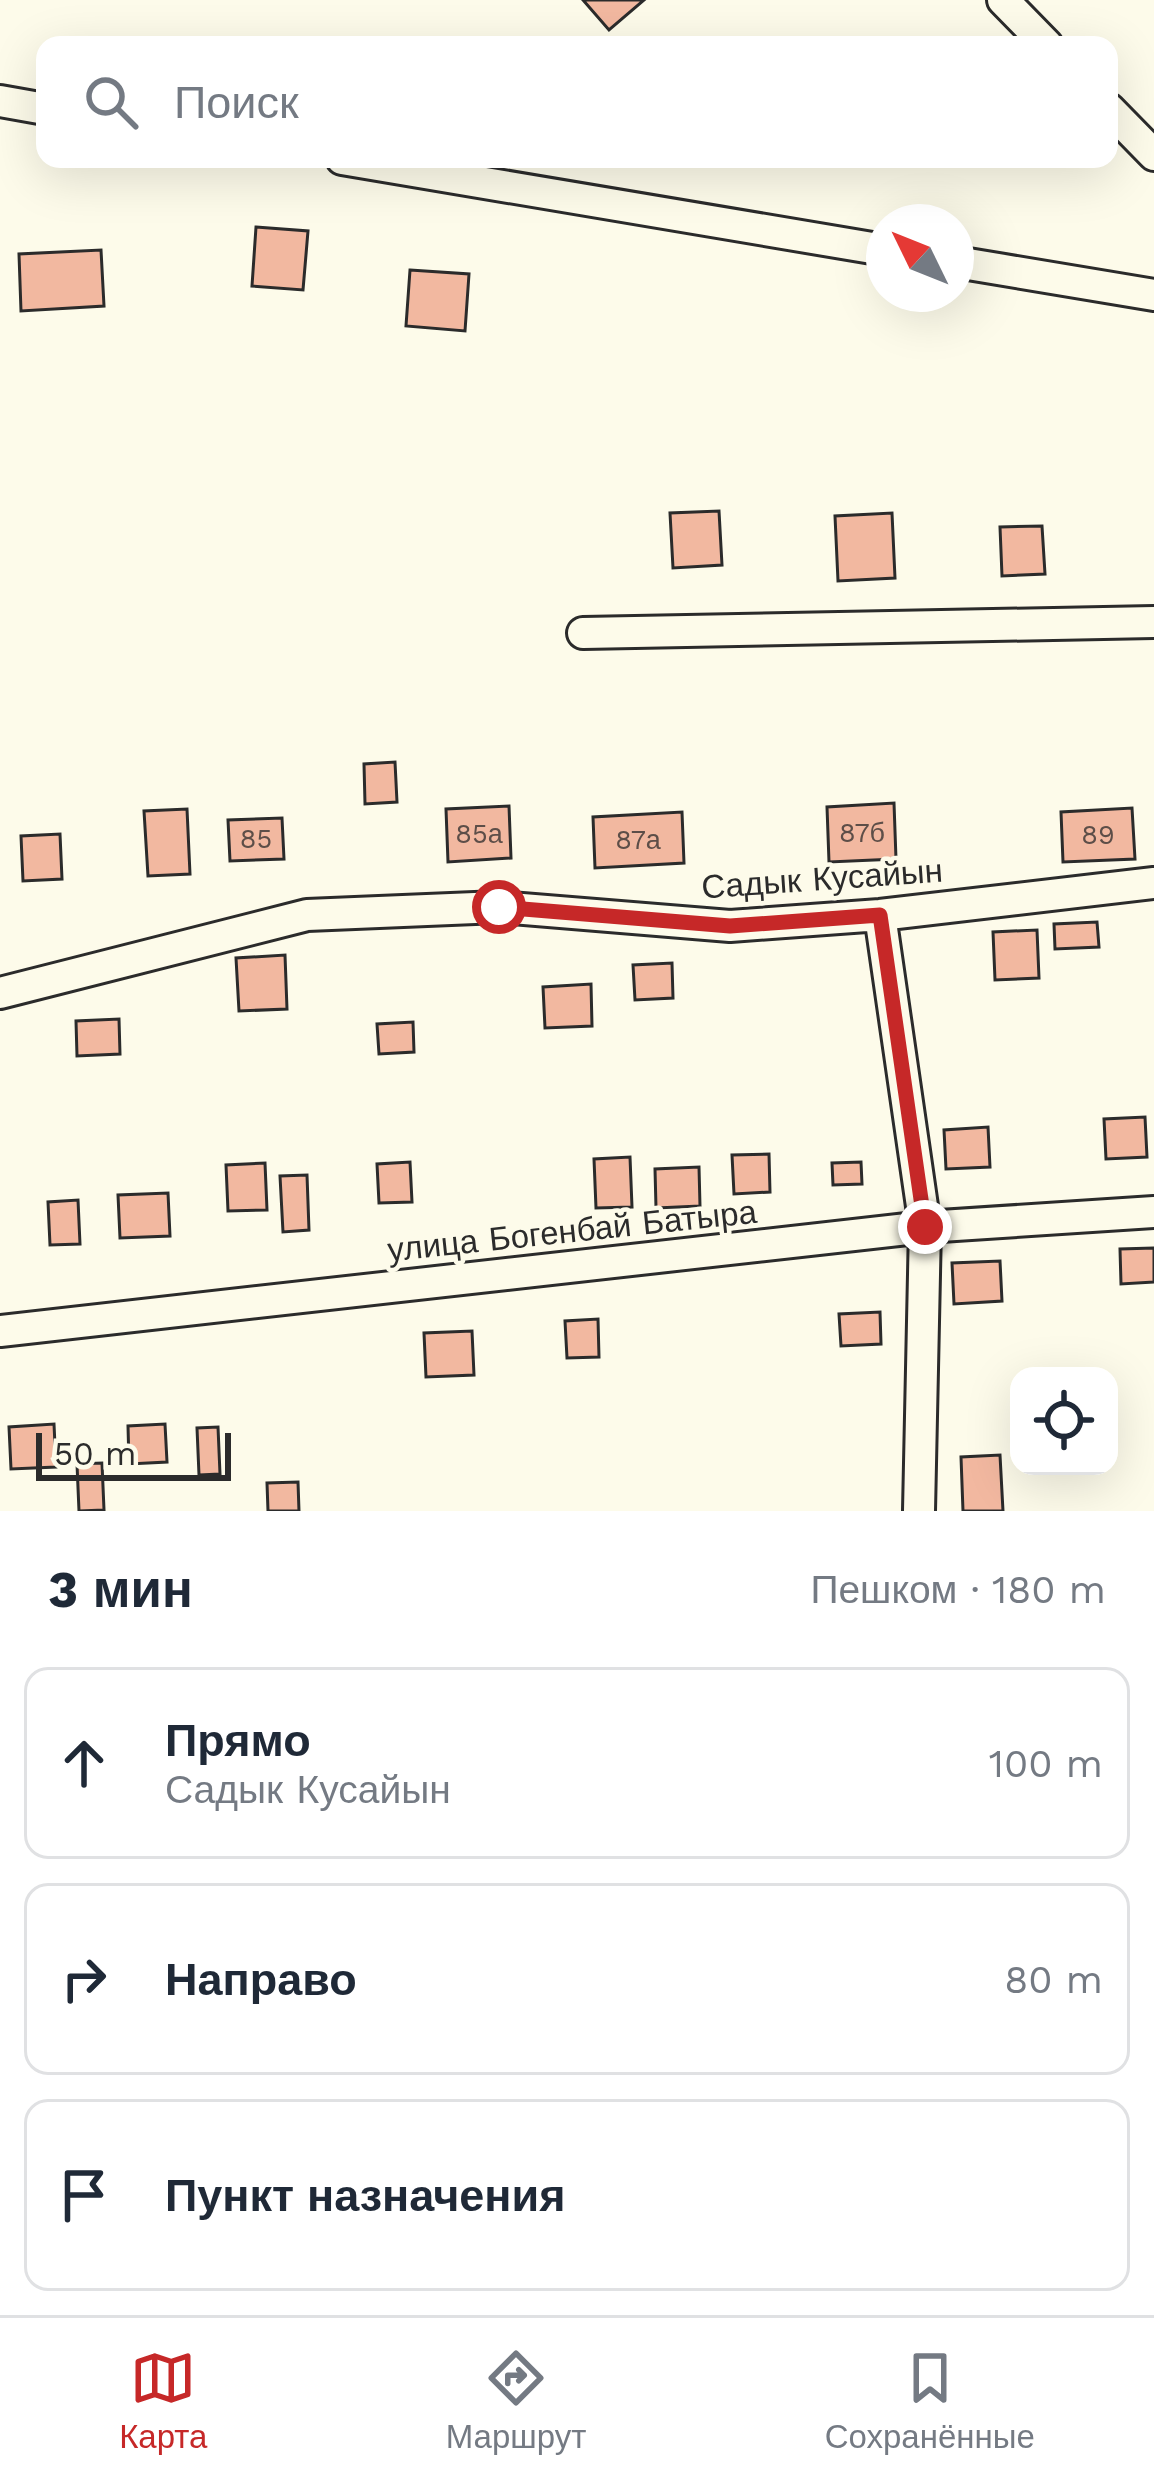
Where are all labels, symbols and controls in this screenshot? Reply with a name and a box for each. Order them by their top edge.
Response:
search box [36,36,1118,168]
icon: search [78,69,144,135]
text: Поиск [174,76,299,129]
north arrow [866,204,974,312]
house number: 87б [839,817,885,849]
house number: 85а [455,818,504,850]
house number: 89 [1081,819,1115,851]
house number: 85 [240,823,272,855]
house number: 87а [615,824,662,856]
street label: Садык Кусайын [700,851,944,906]
route start [472,880,526,934]
street label: улица Богенбай Батыра [386,1192,759,1269]
route end [898,1200,952,1254]
map controls [1010,1367,1118,1475]
button: locate [1010,1367,1118,1475]
scale bar [36,1427,231,1480]
text: 50 m [54,1434,136,1473]
text: 3 мин [48,1560,193,1619]
text: Пешком · 180 m [810,1567,1106,1612]
text: Прямо [165,1714,311,1767]
icon: ahead [51,1730,117,1796]
text: 100 m [989,1741,1103,1786]
text: Садык Кусайын [165,1767,451,1812]
icon: right [51,1946,117,2012]
text: Направо [165,1953,357,2006]
text: 80 m [1004,1957,1103,2002]
icon: arrive [51,2162,117,2228]
text: Пункт назначения [165,2169,565,2222]
tab: Карта [119,2345,207,2456]
tab: Маршрут [446,2345,586,2456]
tab: Сохранённые [825,2345,1035,2456]

